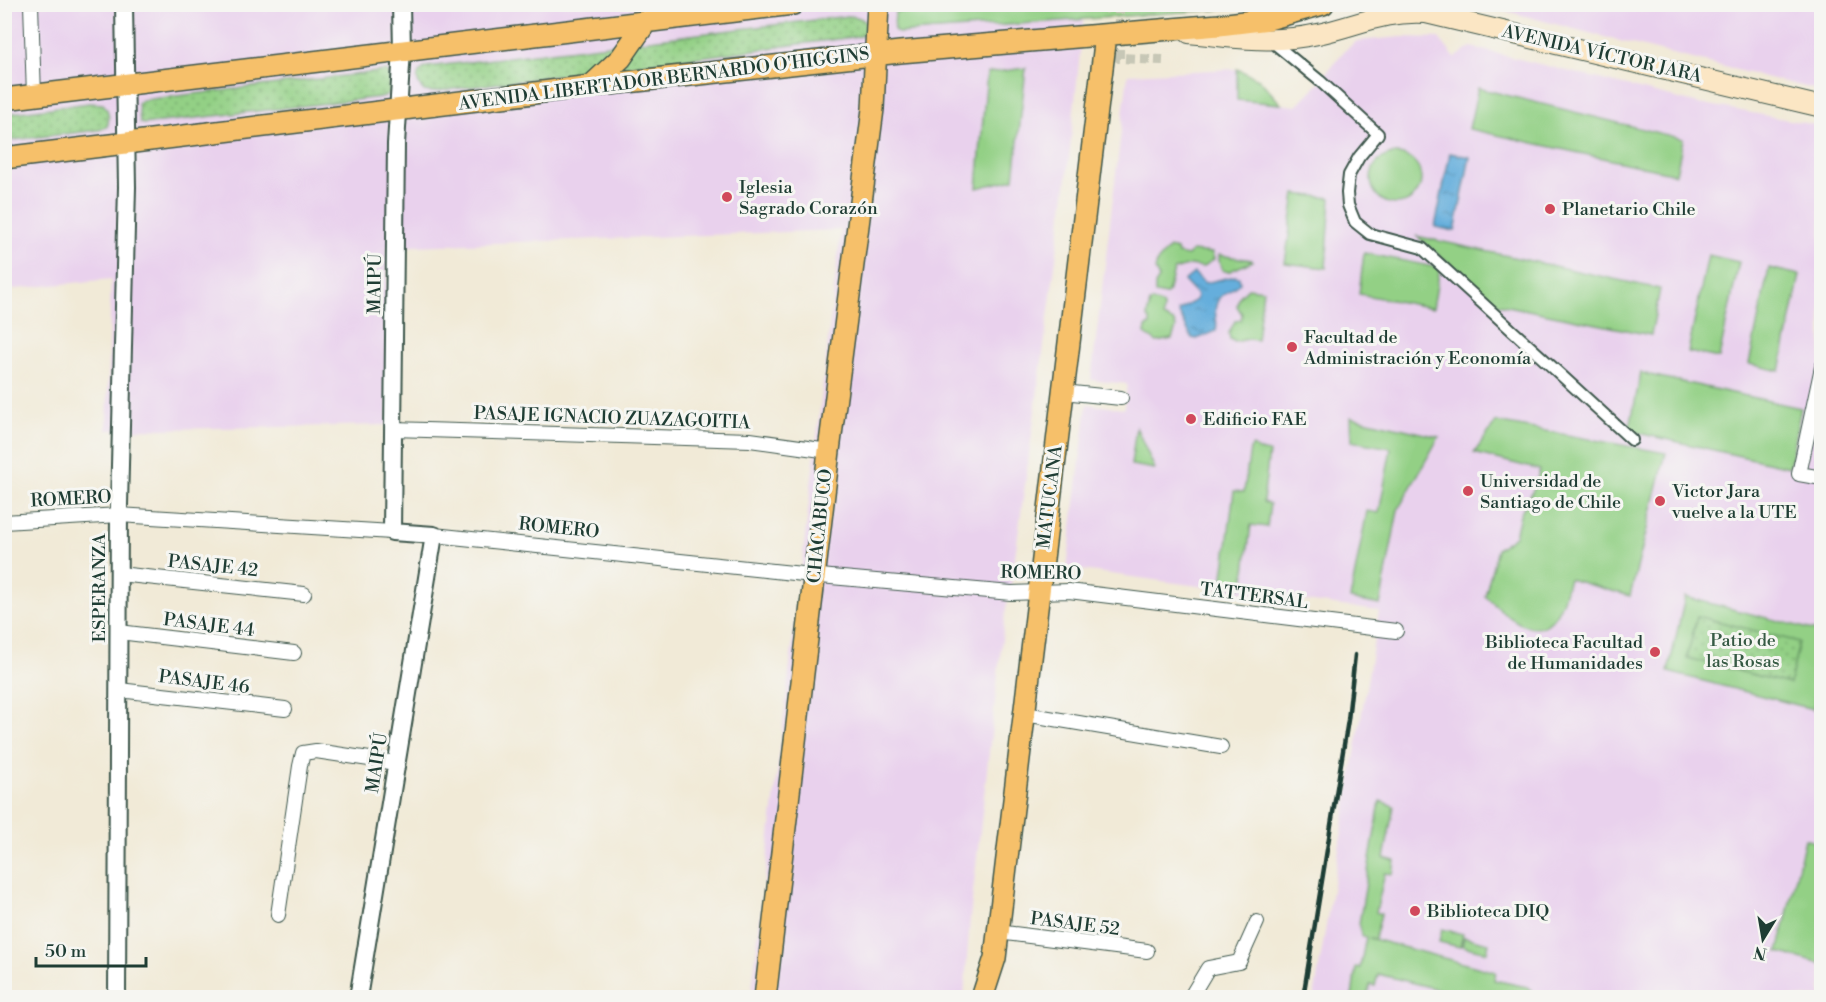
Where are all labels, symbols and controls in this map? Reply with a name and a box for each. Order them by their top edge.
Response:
street label: AVENIDA VÍCTOR JARA [1499,20,1705,88]
street label: AVENIDA LIBERTADOR BERNARDO O'HIGGINS [456,42,871,116]
place label: Iglesia Sagrado Corazón [739,176,878,220]
marker: Iglesia Sagrado Corazón [720,190,734,204]
place label: Planetario Chile [1562,198,1696,221]
marker: Planetario Chile [1543,202,1557,216]
street label: MAIPÚ [363,253,387,315]
place label: Facultad de Administración y Economía [1303,326,1532,370]
marker: Facultad de Administración y Economía [1285,340,1299,354]
street label: PASAJE IGNACIO ZUAZAGOITIA [473,402,751,434]
place label: Edificio FAE [1203,408,1307,431]
marker: Edificio FAE [1184,412,1198,426]
street label: MATUCANA [1032,443,1068,550]
street label: CHACABUCO [803,468,837,584]
place label: Universidad de Santiago de Chile [1480,470,1621,514]
place label: Victor Jara vuelve a la UTE [1671,480,1797,524]
marker: Universidad de Santiago de Chile [1461,484,1475,498]
street label: ROMERO [30,485,112,513]
marker: Victor Jara vuelve a la UTE [1653,494,1667,508]
street label: ROMERO [517,512,601,544]
street label: ESPERANZA [88,533,111,643]
street label: PASAJE 42 [167,550,259,582]
street label: ROMERO [1000,561,1082,585]
street label: TATTERSAL [1199,578,1309,614]
street label: PASAJE 44 [162,608,256,642]
park label: Patio de las Rosas [1706,629,1780,673]
place label: Biblioteca Facultad de Humanidades [1484,631,1644,675]
marker: Biblioteca Facultad de Humanidades [1648,645,1662,659]
street label: PASAJE 46 [157,665,251,699]
street label: MAIPÚ [361,731,393,795]
place label: Biblioteca DIQ [1426,900,1549,923]
marker: Biblioteca DIQ [1408,904,1422,918]
street label: PASAJE 52 [1029,907,1121,941]
north arrow [1733,909,1793,969]
scale bar [36,930,146,968]
text: 50 m [45,940,87,963]
text: N [1752,942,1768,964]

